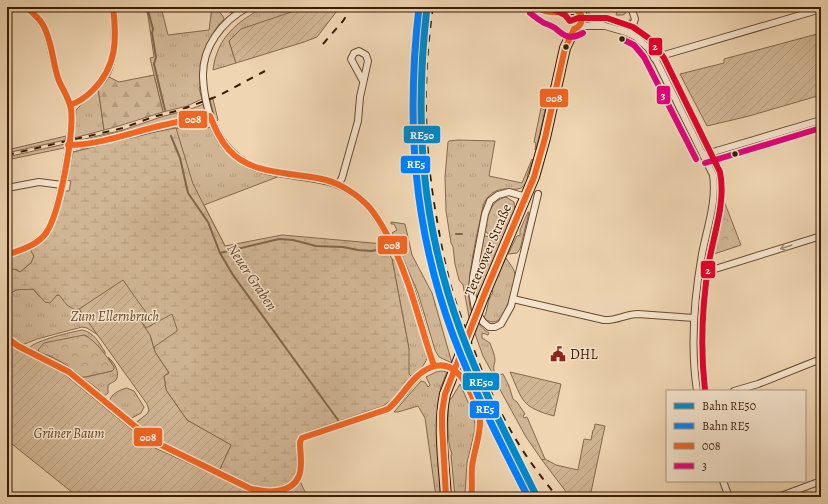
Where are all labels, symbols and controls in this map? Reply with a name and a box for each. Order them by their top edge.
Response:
unlabelled marker [617,34,627,44]
line badge: 2 [648,37,663,56]
text: 2 [652,39,658,54]
unlabelled marker [561,42,571,52]
line badge: 3 [656,85,671,105]
line badge: 008 [539,88,569,108]
text: 3 [661,88,666,103]
text: 008 [546,91,562,106]
line badge: 008 [178,110,208,129]
text: 008 [185,112,201,127]
line badge: RE50 [403,125,441,144]
text: RE50 [410,128,434,143]
unlabelled marker [730,149,740,159]
line badge: RE5 [400,155,431,174]
text: RE5 [407,157,425,172]
street label: Teterower Straße [460,201,516,299]
line badge: 008 [377,235,408,255]
text: 008 [384,238,400,253]
water label: Neuer Graben [222,240,282,314]
one-way arrow [780,244,793,251]
line badge: 2 [700,260,716,279]
text: 2 [705,263,711,278]
park label: Zum Ellernbruch [71,307,159,326]
public building icon: DHL [549,345,567,363]
place label: DHL [570,345,598,364]
line badge: RE50 [462,372,500,391]
text: RE50 [469,375,493,390]
legend [666,390,806,482]
text: Bahn RE50 [702,398,756,414]
line badge: RE5 [469,400,500,419]
text: RE5 [476,402,494,417]
text: Bahn RE5 [702,418,750,434]
park label: Grüner Baum [34,424,105,443]
line badge: 008 [133,427,163,447]
text: 008 [140,430,156,445]
text: 008 [702,438,721,454]
text: 3 [702,458,707,474]

